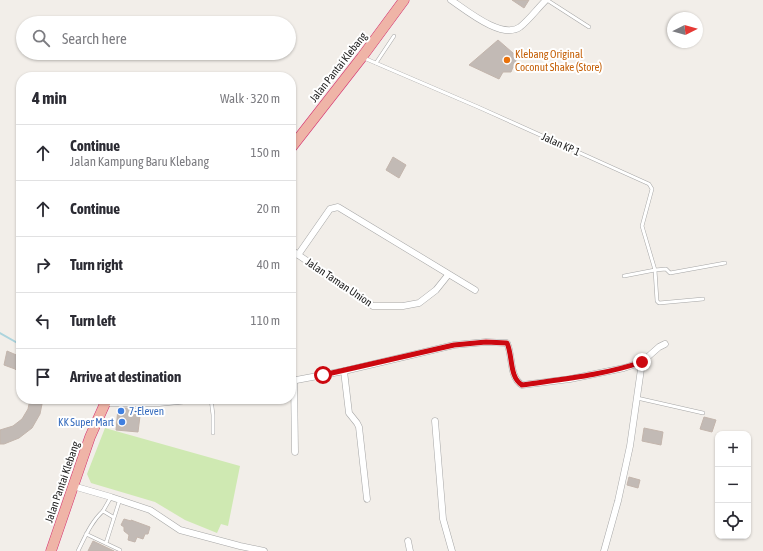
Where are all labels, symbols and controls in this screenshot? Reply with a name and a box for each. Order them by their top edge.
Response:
north arrow [667,12,703,48]
search box [16,16,296,60]
icon: search [30,27,52,49]
text: Search here [62,30,127,47]
street label: Jalan Pantai Klebang [307,30,369,104]
place label: Klebang Original Coconut Shake (Store) [515,48,603,73]
marker: Klebang Original Coconut Shake (Store) [502,55,512,65]
text: 4 min [32,88,67,108]
text: Walk · 320 m [220,91,280,106]
street label: Jalan KP 1 [540,130,582,158]
text: Continue [70,137,120,154]
icon: ahead [32,142,54,164]
text: 150 m [251,145,280,160]
text: Jalan Kampung Baru Klebang [70,154,209,169]
icon: ahead [32,198,54,220]
text: Continue [70,200,120,217]
text: 20 m [257,201,280,216]
icon: right [32,254,54,276]
street label: Jalan Taman Union [304,255,374,309]
text: Turn right [70,256,123,273]
text: 40 m [257,257,280,272]
icon: left [32,310,54,332]
text: Turn left [70,312,116,329]
text: 110 m [251,313,280,328]
route end [633,353,651,371]
icon: arrive [32,366,54,388]
route start [314,366,332,384]
text: Arrive at destination [70,368,181,385]
place label: 7-Eleven [129,405,164,417]
marker: 7-Eleven [116,406,126,416]
place label: KK Super Mart [58,416,114,428]
marker: KK Super Mart [117,417,127,427]
map controls [715,431,751,539]
button: + [715,431,751,467]
street label: Jalan Pantai Klebang [42,440,82,524]
button: − [715,467,751,503]
button: locate [715,503,751,539]

